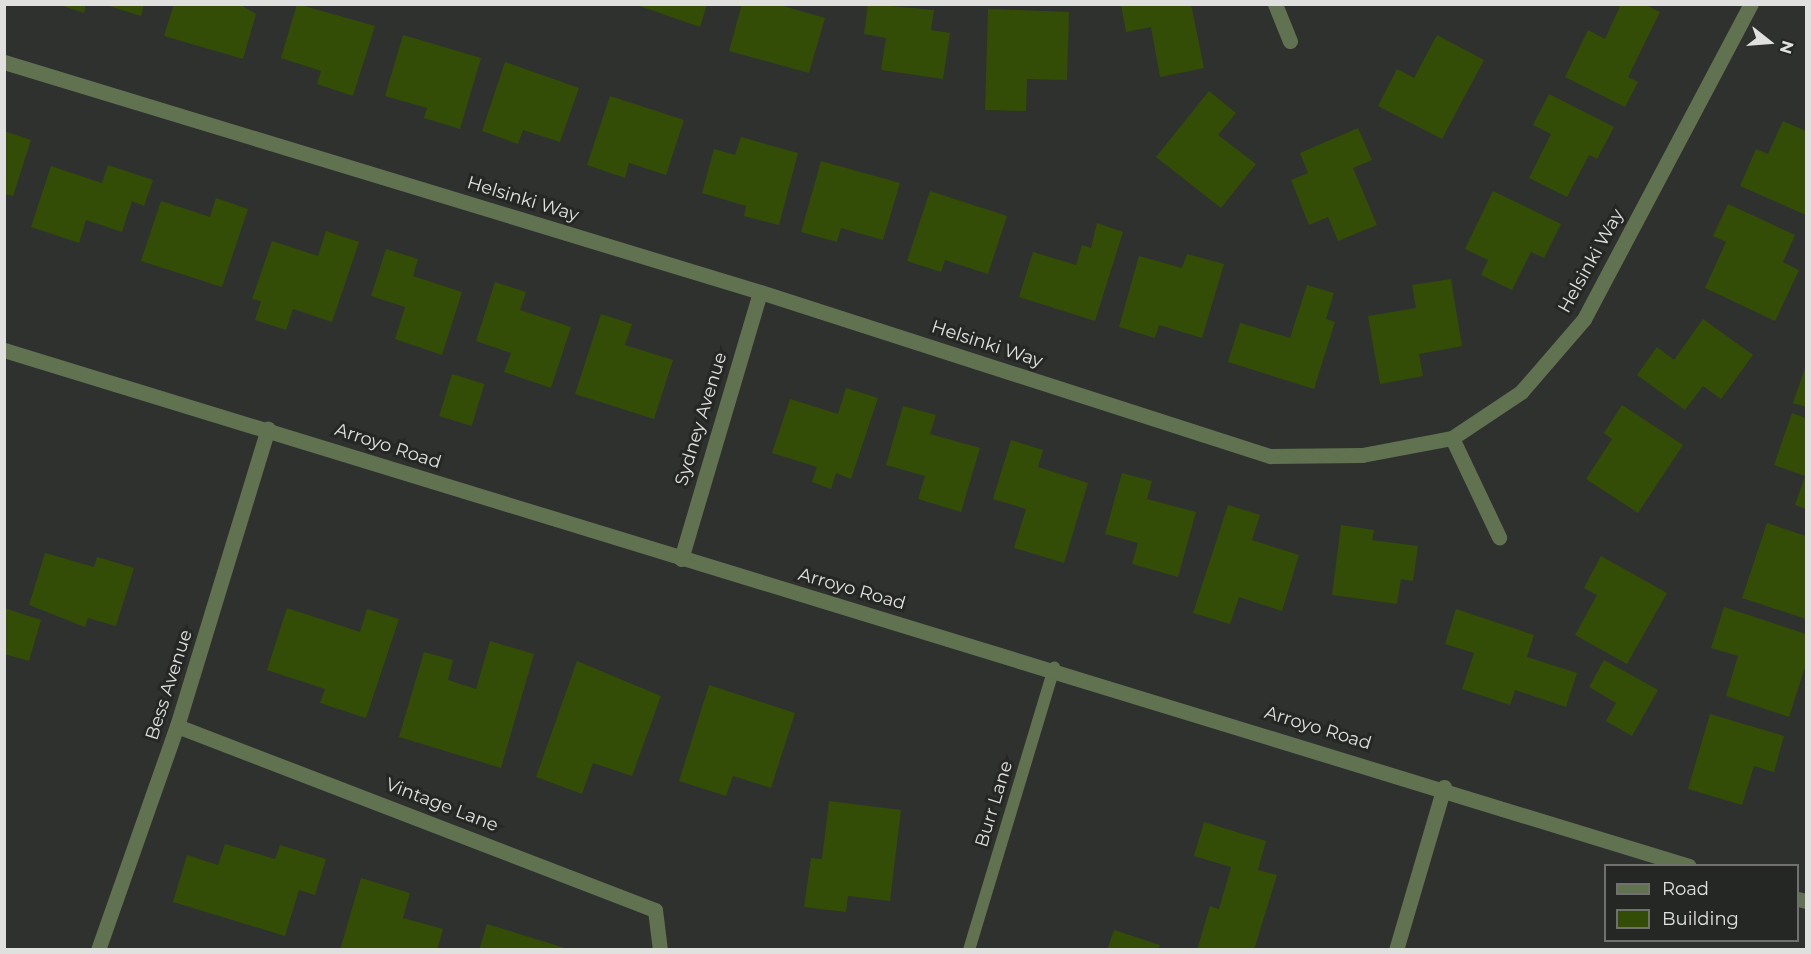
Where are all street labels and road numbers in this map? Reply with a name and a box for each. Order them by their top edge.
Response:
street label: Helsinki Way [465,172,581,226]
street label: Helsinki Way [1554,205,1628,317]
street label: Helsinki Way [929,316,1045,372]
street label: Sydney Avenue [670,350,732,488]
street label: Arroyo Road [332,419,444,473]
street label: Arroyo Road [796,563,908,615]
street label: Bess Avenue [141,627,197,743]
street label: Arroyo Road [1262,702,1374,754]
street label: Burr Lane [971,758,1017,850]
street label: Vintage Lane [383,774,501,836]

